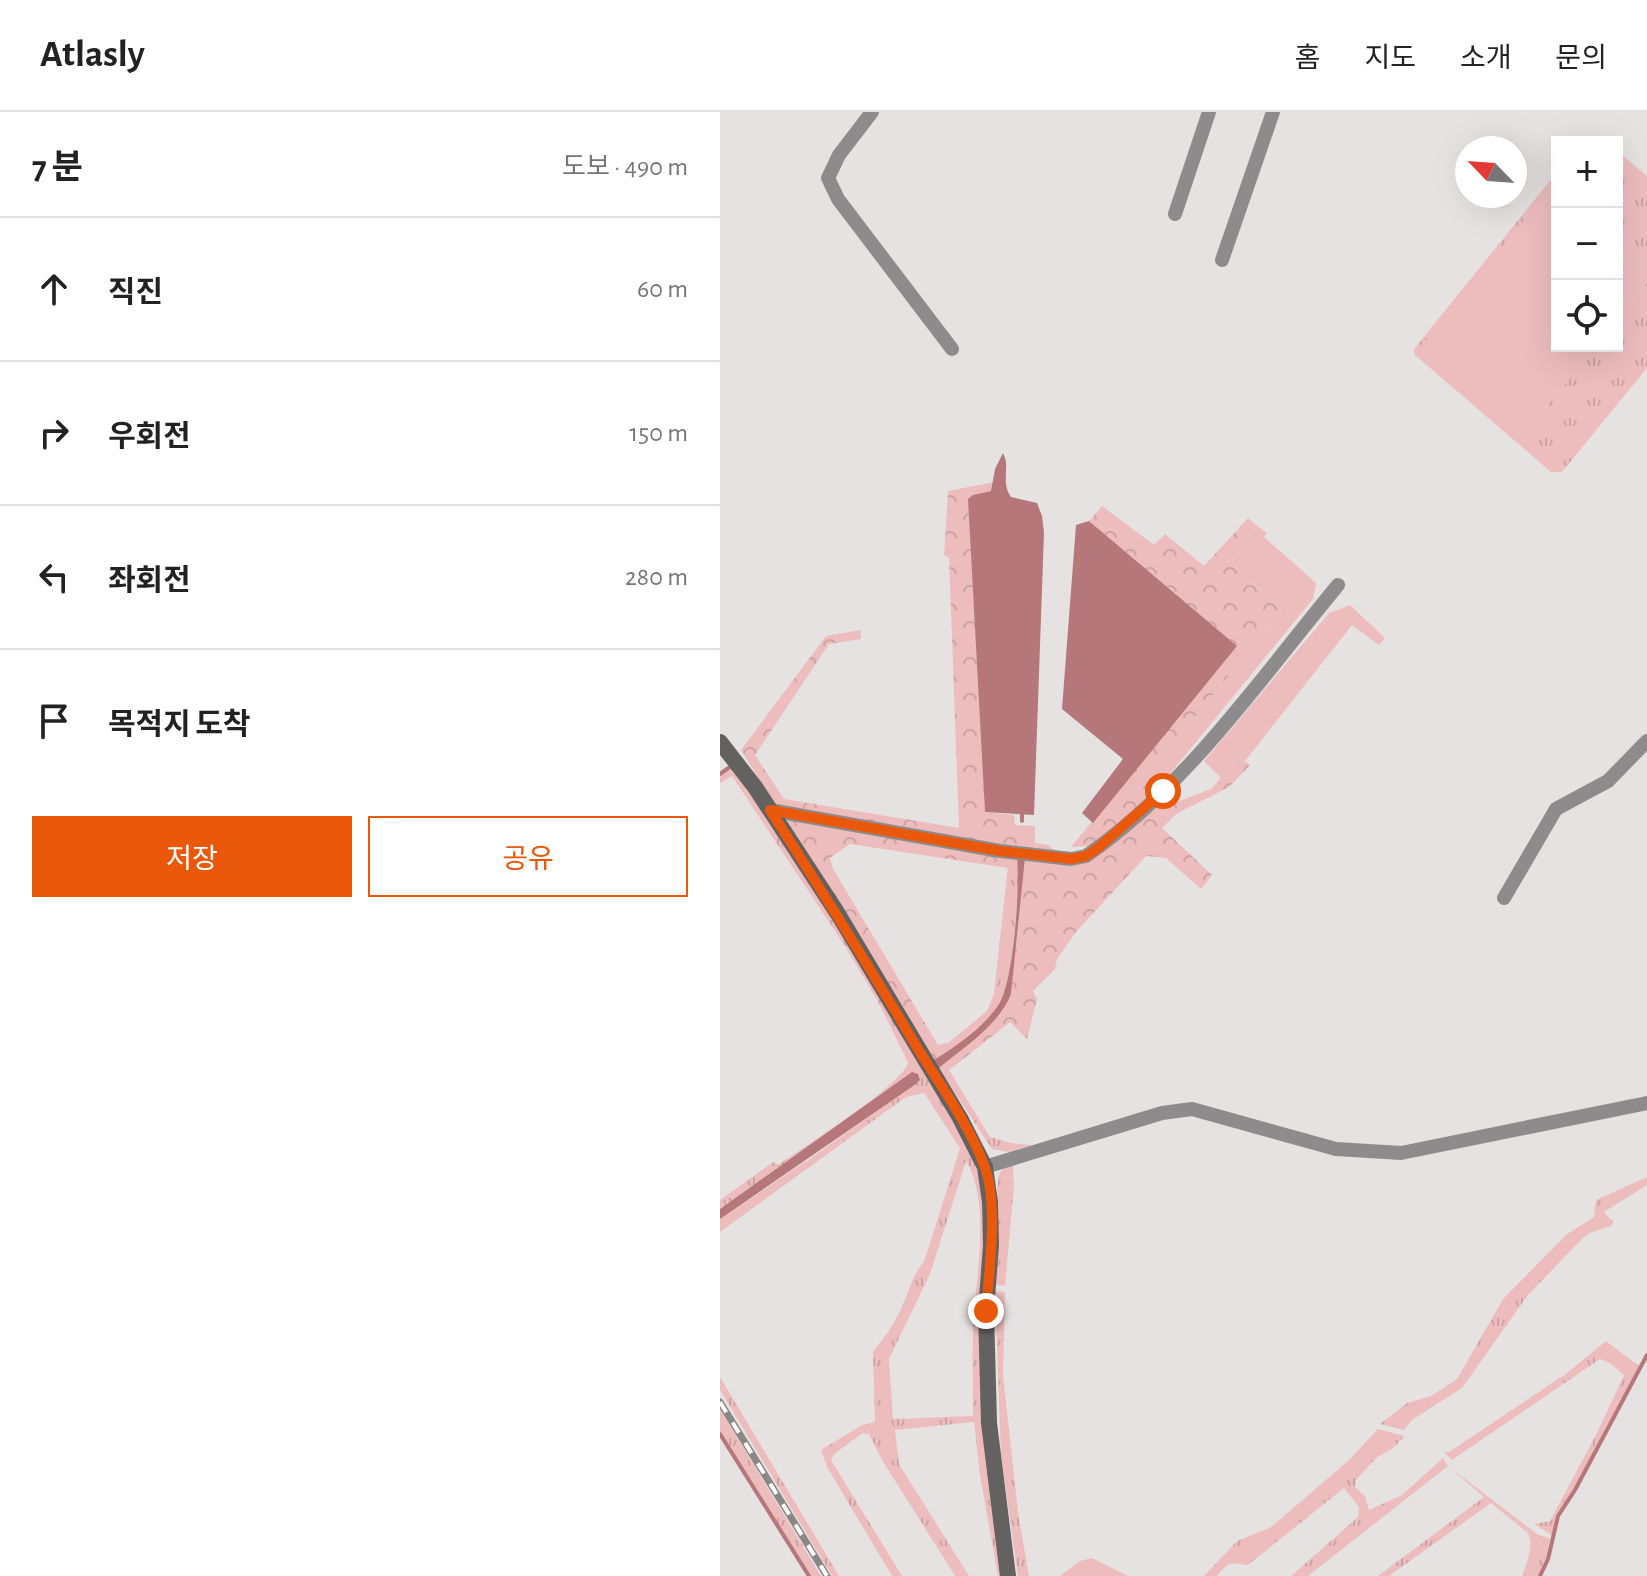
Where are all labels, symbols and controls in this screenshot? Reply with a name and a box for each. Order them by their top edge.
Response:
text: Atlasly [40,36,145,74]
text: 홈 [1295,45,1320,73]
text: 지도 [1364,45,1416,73]
text: 소개 [1460,45,1511,73]
text: 문의 [1555,45,1607,73]
north arrow [1455,136,1527,208]
map controls [1551,136,1623,352]
button: + [1551,136,1623,208]
text: 7 분 [32,151,83,185]
text: 도보 · 490 m [562,154,688,180]
button: − [1551,208,1623,280]
icon: ahead [32,267,76,311]
text: 60 m [637,276,688,302]
text: 직진 [108,278,163,308]
button: locate [1551,280,1623,352]
icon: right [32,411,76,455]
text: 150 m [629,420,688,446]
text: 우회전 [108,422,191,452]
icon: left [32,555,76,599]
text: 280 m [625,564,688,590]
text: 좌회전 [108,566,191,596]
icon: arrive [32,699,76,743]
text: 목적지 도착 [108,710,251,740]
route start [1145,773,1181,809]
button: 저장 [32,816,352,897]
button: 공유 [368,816,688,897]
route end [968,1293,1004,1329]

